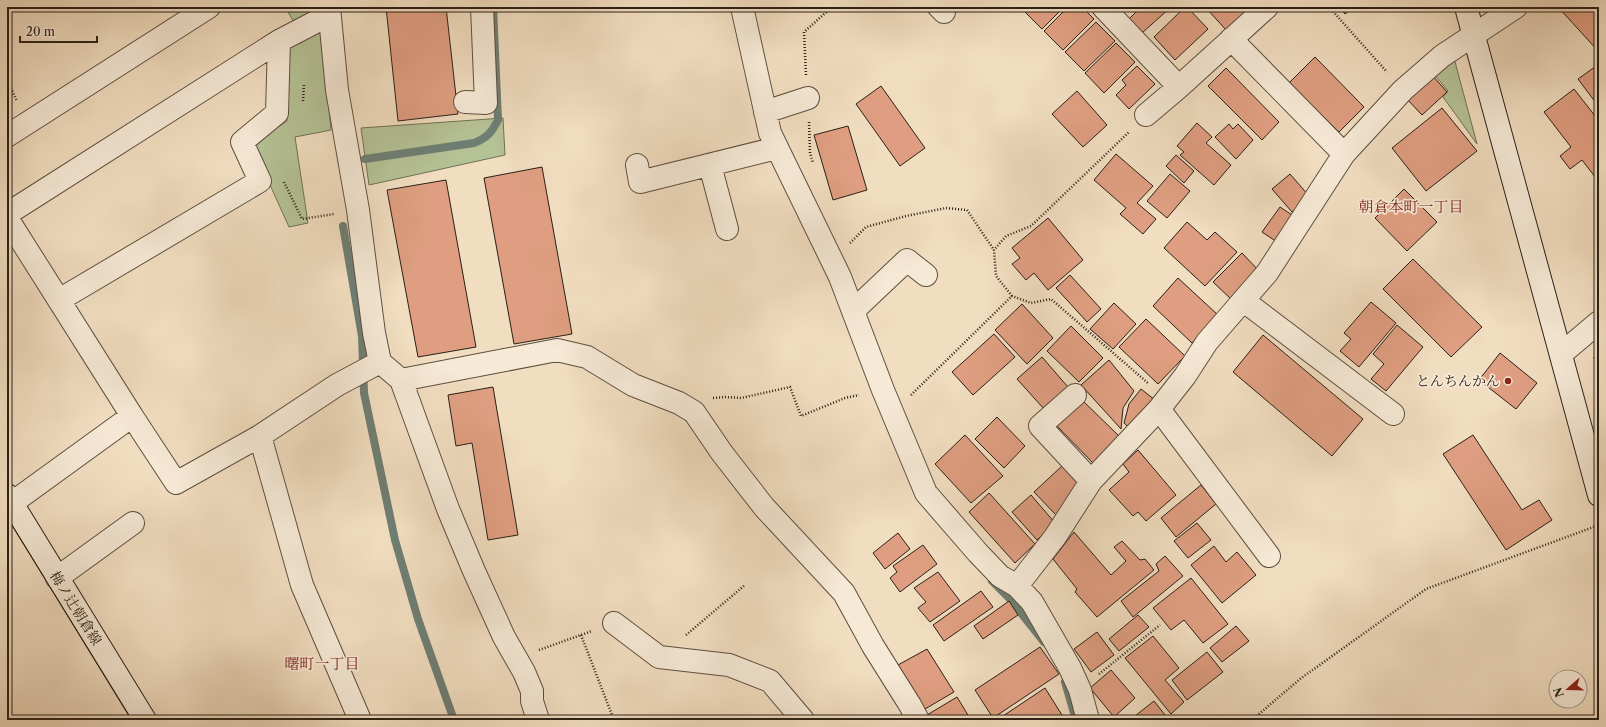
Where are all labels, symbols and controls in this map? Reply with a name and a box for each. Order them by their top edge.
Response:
scale bar [20,18,97,44]
text: 20 m [26,24,55,39]
district label: 朝倉本町一丁目 [1358,197,1464,216]
place label: とんちんかん [1416,372,1500,390]
marker: とんちんかん [1503,376,1513,386]
street label: 梅ノ辻朝倉線 [46,568,106,648]
district label: 曙町一丁目 [284,654,360,673]
north arrow [1548,669,1588,709]
text: N [1550,685,1567,699]

